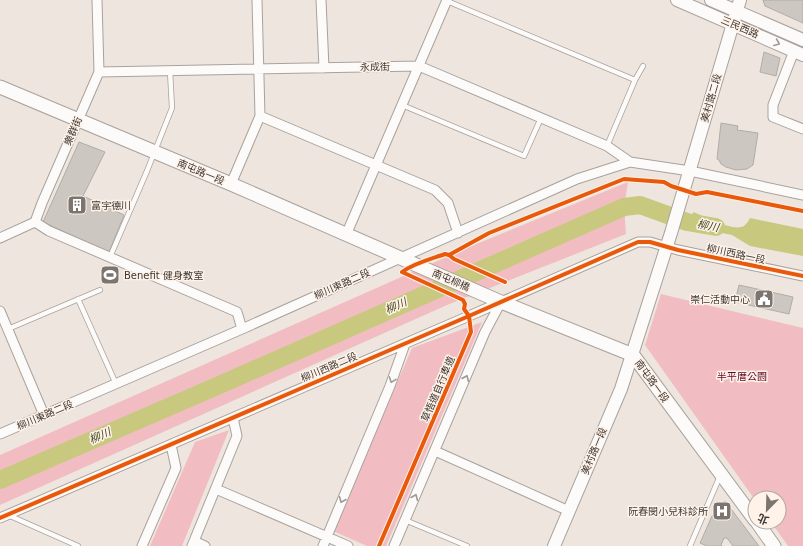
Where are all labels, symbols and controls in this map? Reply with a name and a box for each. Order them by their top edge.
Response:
street label: 三民西路 [719,14,761,40]
one-way arrow [774,39,781,47]
street label: 永成街 [360,61,390,73]
street label: 美村路二段 [699,72,723,124]
street label: 樂群街 [62,115,84,147]
street label: 南屯路一段 [176,157,226,187]
building icon: 富宇德川 [66,194,88,216]
place label: 富宇德川 [91,200,131,211]
water label: 柳川 [696,218,721,235]
street label: 柳川西路一段 [706,242,766,266]
sports icon: Benefit 健身教室 [99,264,121,286]
street label: 柳川東路二段 [312,267,372,301]
street label: 南屯柳橋 [430,267,472,293]
place label: Benefit 健身教室 [124,270,203,281]
public building icon: 崇仁活動中心 [753,288,775,310]
place label: 崇仁活動中心 [690,294,750,305]
water label: 柳川 [383,295,410,316]
street label: 柳川西路二段 [299,350,359,384]
street label: 草悟道自行車道 [419,355,457,423]
street label: 南屯路一段 [633,358,671,404]
park label: 半平厝公園 [717,371,767,382]
one-way arrow [461,374,469,381]
one-way arrow [389,377,397,384]
street label: 柳川東路二段 [15,398,75,432]
water label: 柳川 [87,425,114,446]
street label: 美村路一段 [579,426,609,476]
north arrow [747,490,787,530]
one-way arrow [410,494,418,502]
one-way arrow [339,496,347,504]
hospital icon: 阮春閔小兒科診所 [711,500,733,522]
place label: 阮春閔小兒科診所 [628,506,708,517]
text: 北 [756,511,771,527]

